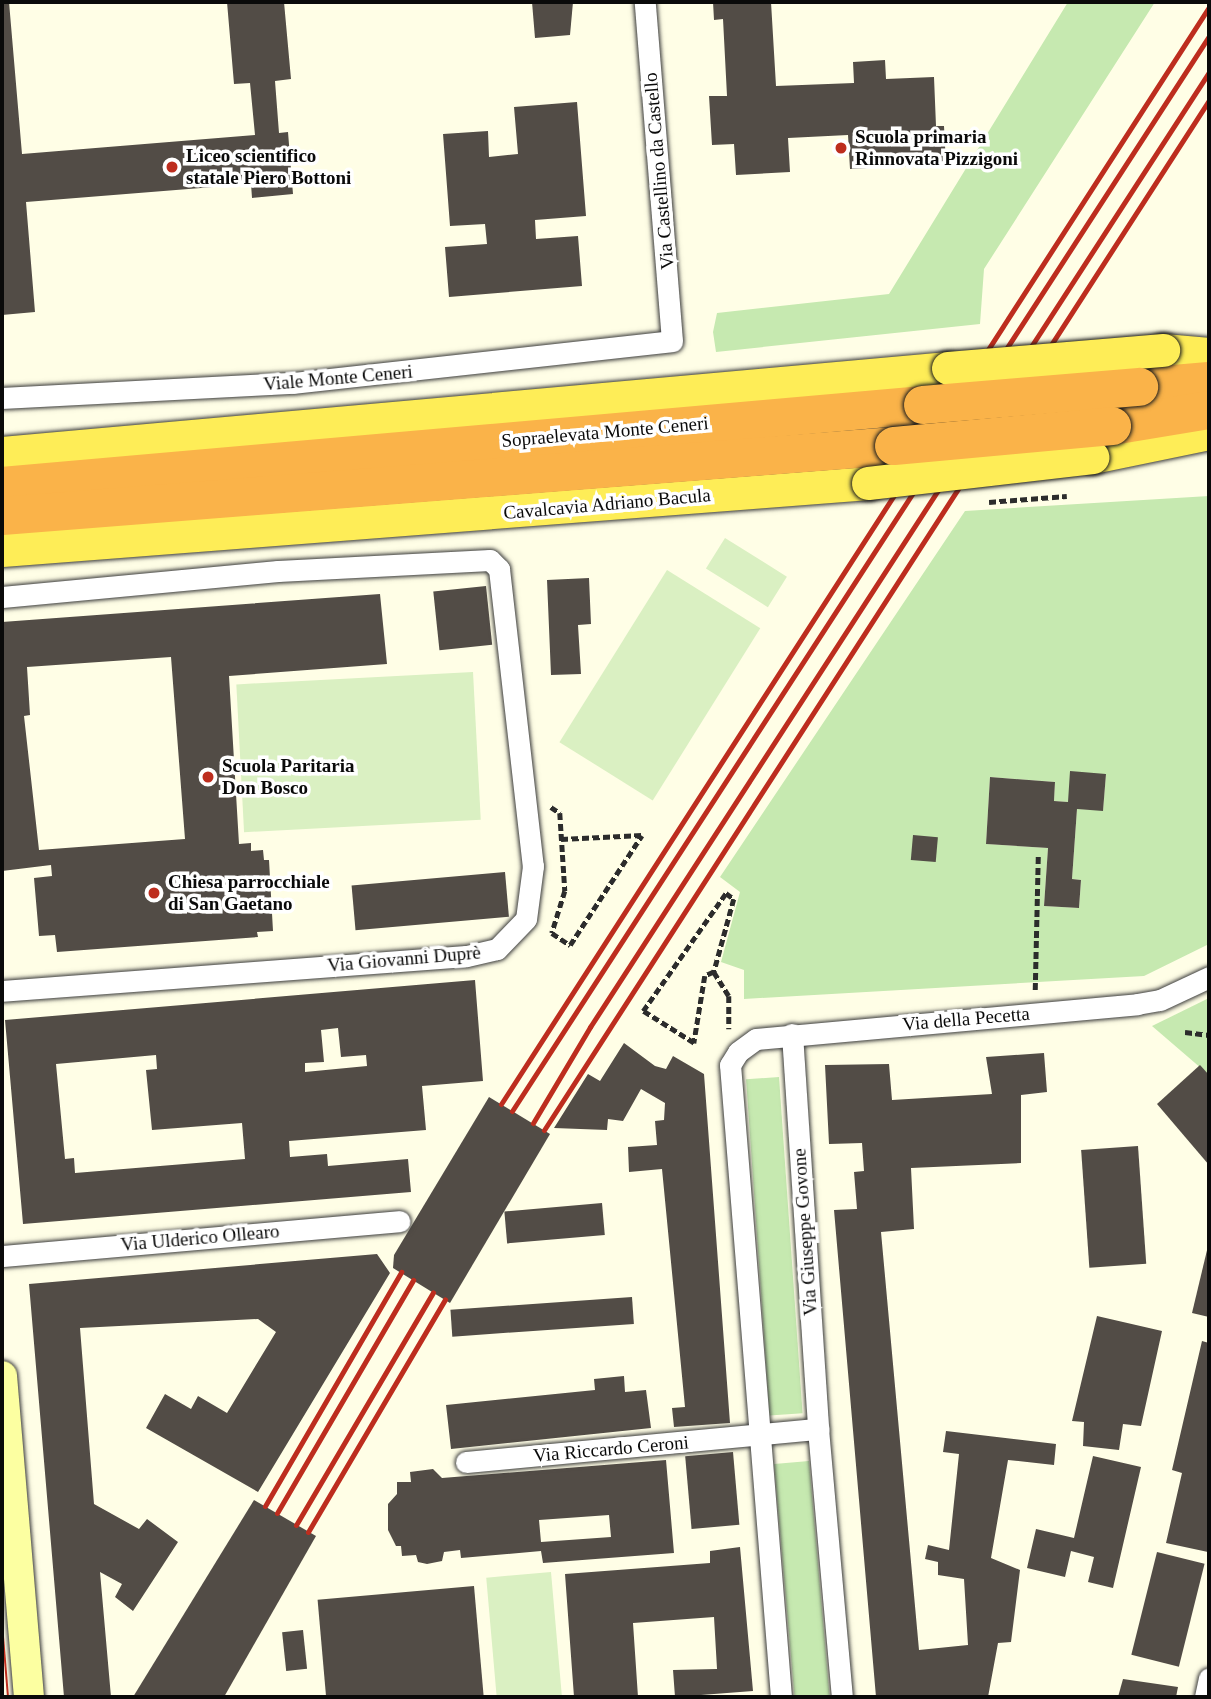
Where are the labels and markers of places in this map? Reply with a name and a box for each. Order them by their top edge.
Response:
place label: Scuola primaria Rinnovata Pizzigoni [855,126,1018,170]
marker: Scuola primaria Rinnovata Pizzigoni [833,140,849,156]
place label: Liceo scientifico statale Piero Bottoni [186,145,351,189]
marker: Liceo scientifico statale Piero Bottoni [164,159,180,175]
place label: Scuola Paritaria Don Bosco [222,755,354,799]
marker: Scuola Paritaria Don Bosco [200,769,216,785]
place label: Chiesa parrocchiale di San Gaetano [168,871,330,915]
marker: Chiesa parrocchiale di San Gaetano [146,885,162,901]

